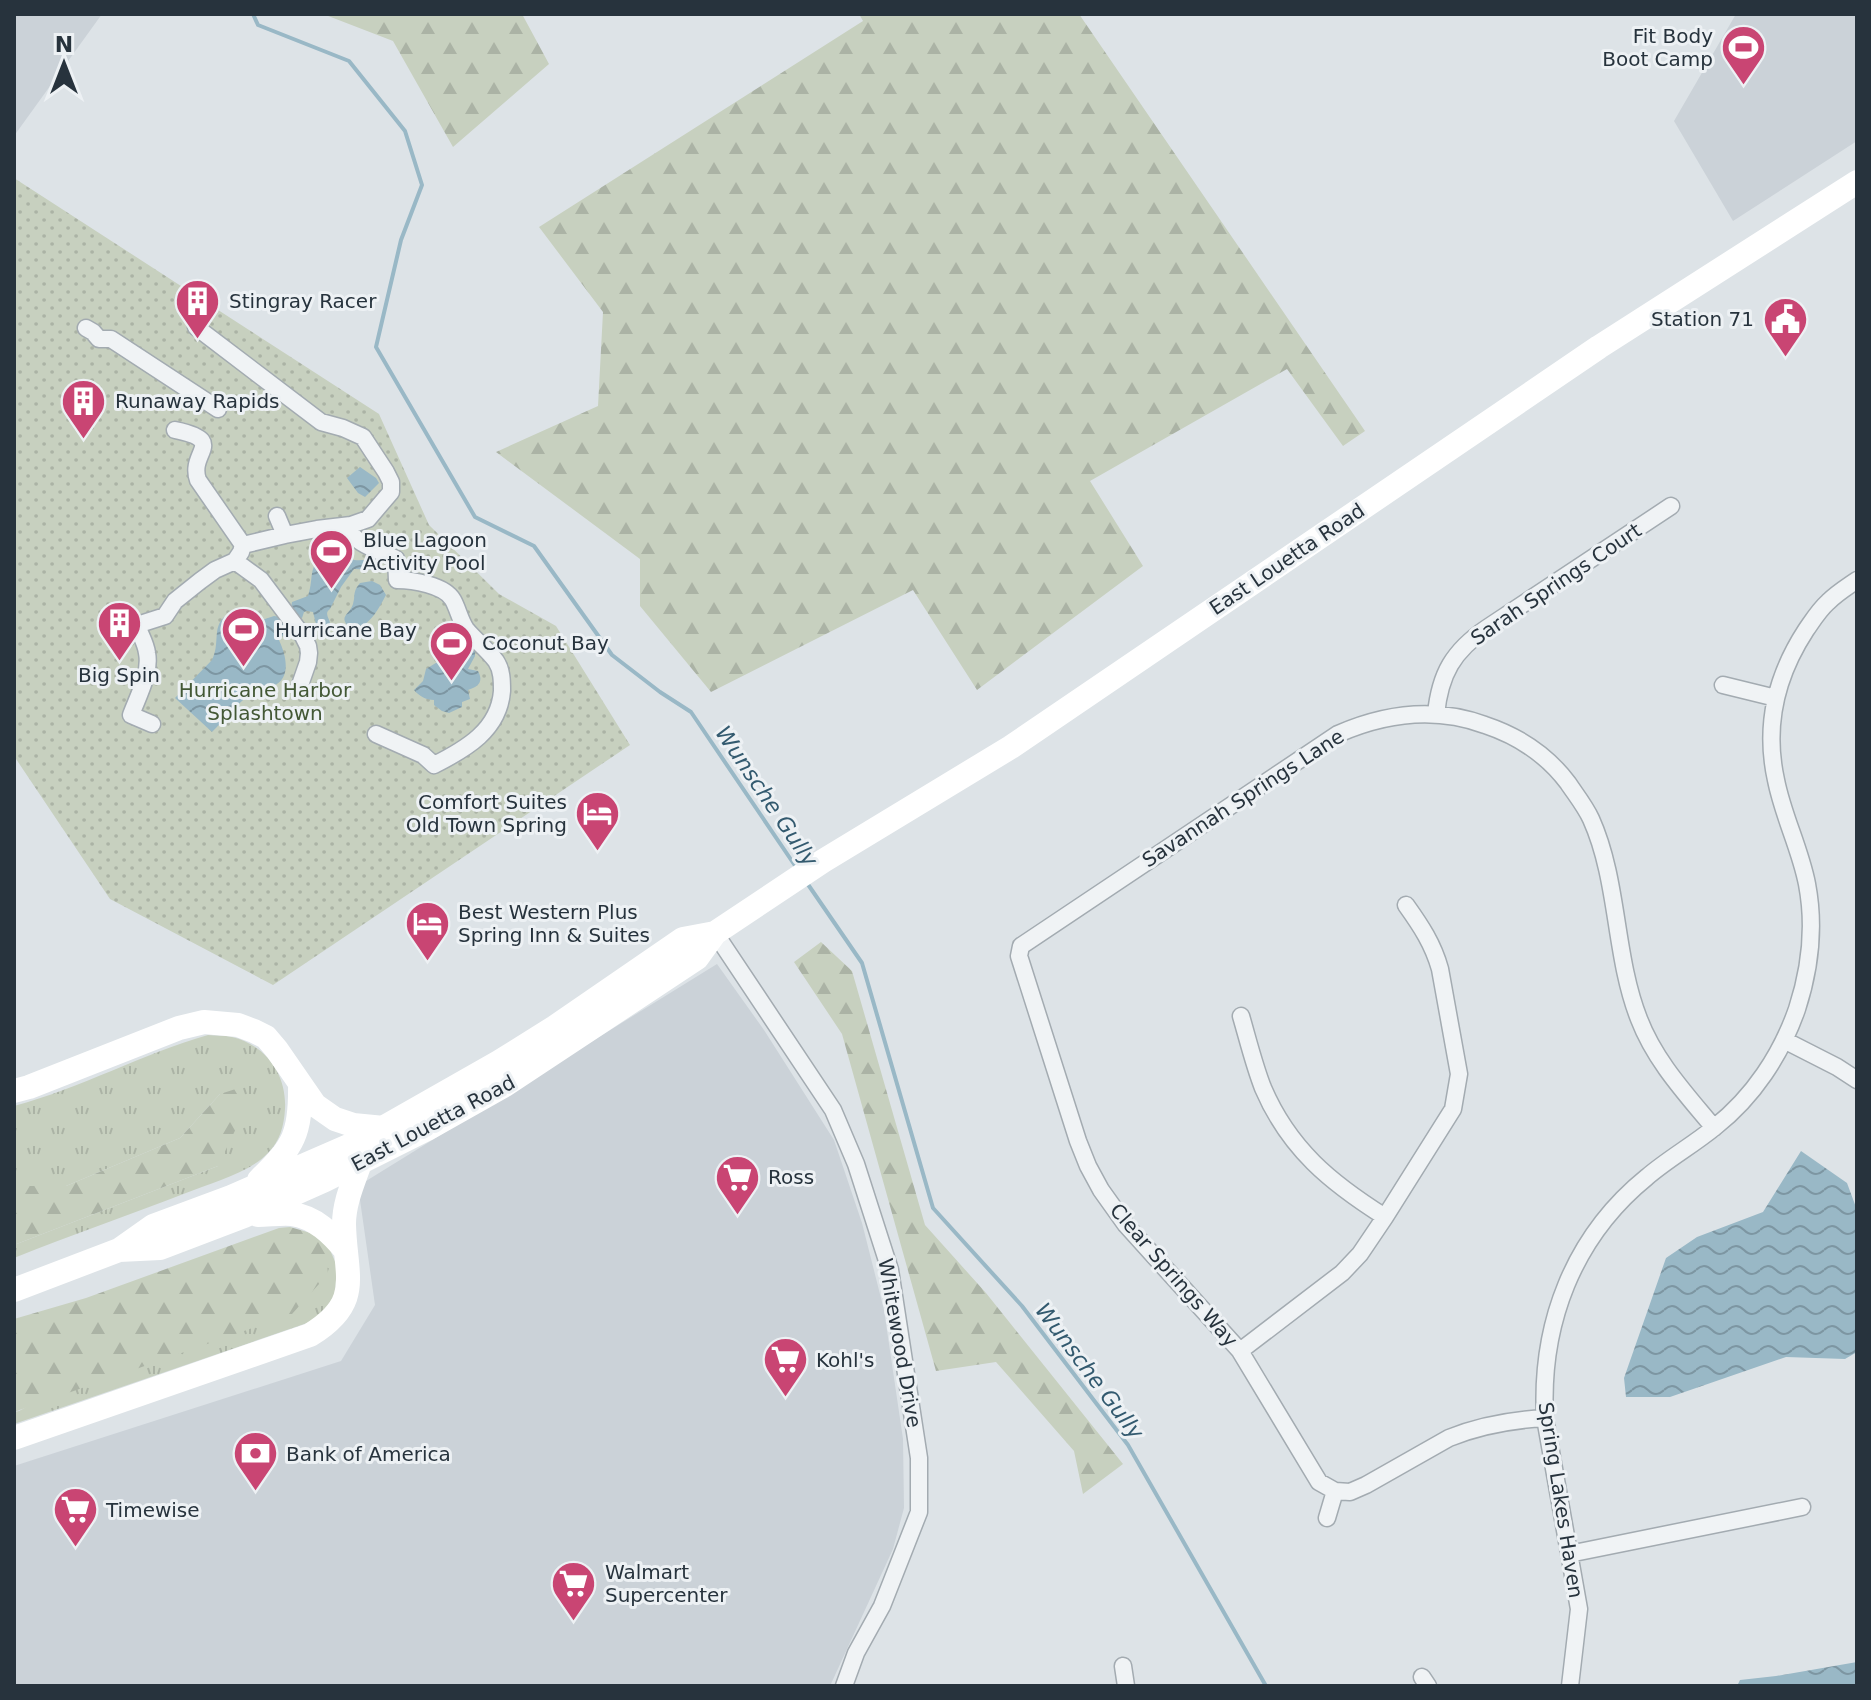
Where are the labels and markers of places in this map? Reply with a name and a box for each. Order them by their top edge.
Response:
place label: Fit Body Boot Camp [1602,24,1713,71]
sports icon: Fit Body Boot Camp [1720,24,1768,87]
building icon: Stingray Racer [174,277,222,340]
place label: Stingray Racer [229,289,377,313]
public building icon: Station 71 [1761,295,1809,358]
place label: Station 71 [1651,307,1754,331]
building icon: Runaway Rapids [60,377,108,440]
place label: Runaway Rapids [115,389,280,413]
sports icon: Blue Lagoon Activity Pool [308,528,356,591]
place label: Blue Lagoon Activity Pool [363,528,487,575]
building icon: Big Spin [95,599,143,662]
sports icon: Hurricane Bay [220,606,268,669]
place label: Hurricane Bay [275,618,417,642]
sports icon: Coconut Bay [427,619,475,682]
place label: Coconut Bay [482,631,609,655]
place label: Big Spin [78,663,160,687]
hotel icon: Comfort Suites Old Town Spring [574,789,622,852]
place label: Comfort Suites Old Town Spring [406,790,567,837]
hotel icon: Best Western Plus Spring Inn & Suites [403,900,451,963]
place label: Best Western Plus Spring Inn & Suites [458,900,650,947]
supermarket icon: Ross [713,1153,761,1216]
place label: Ross [768,1165,814,1189]
supermarket icon: Kohl's [761,1336,809,1399]
place label: Kohl's [816,1348,875,1372]
bank icon: Bank of America [231,1430,279,1493]
place label: Bank of America [286,1442,451,1466]
supermarket icon: Timewise [51,1486,99,1549]
place label: Timewise [105,1498,200,1522]
supermarket icon: Walmart Supercenter [550,1560,598,1623]
place label: Walmart Supercenter [605,1560,728,1607]

